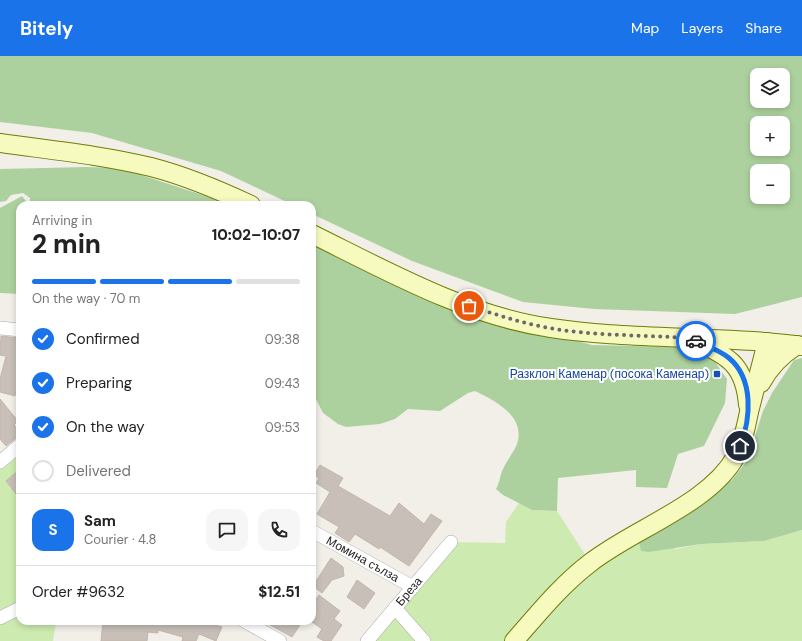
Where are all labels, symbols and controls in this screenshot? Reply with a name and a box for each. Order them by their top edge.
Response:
text: Bitely [20,16,73,41]
text: Map [631,19,659,37]
text: Layers [681,19,723,37]
text: Share [745,19,782,37]
map controls [750,68,790,204]
button: layers [750,68,790,108]
button: + [750,116,790,156]
button: − [750,164,790,204]
text: Arriving in [32,212,92,229]
text: 10:02–10:07 [212,225,300,245]
text: 2 min [32,227,101,261]
pin [452,289,486,323]
text: On the way · 70 m [32,290,140,307]
icon: bag [458,295,480,317]
courier [676,321,716,361]
icon: check [32,328,54,350]
text: Confirmed [66,329,140,349]
icon: car [685,330,707,352]
text: 09:38 [265,331,300,348]
place label: Разклон Каменар (посока Каменар) [510,366,709,382]
marker: Разклон Каменар (посока Каменар) [712,369,722,379]
icon: check [32,372,54,394]
text: Preparing [66,373,132,393]
text: 09:43 [265,375,300,392]
icon: check [32,416,54,438]
text: On the way [66,417,145,437]
text: 09:53 [265,419,300,436]
pin [723,429,757,463]
icon: home [729,435,751,457]
text: Delivered [66,461,131,481]
button: chat [206,509,248,551]
button: phone [258,509,300,551]
text: Sam [84,511,116,531]
text: S [48,520,58,540]
text: Courier · 4.8 [84,531,156,548]
street label: Момина сълза [323,532,402,586]
street label: Бреза [392,573,426,609]
text: Order #9632 [32,582,125,602]
text: $12.51 [258,582,300,602]

